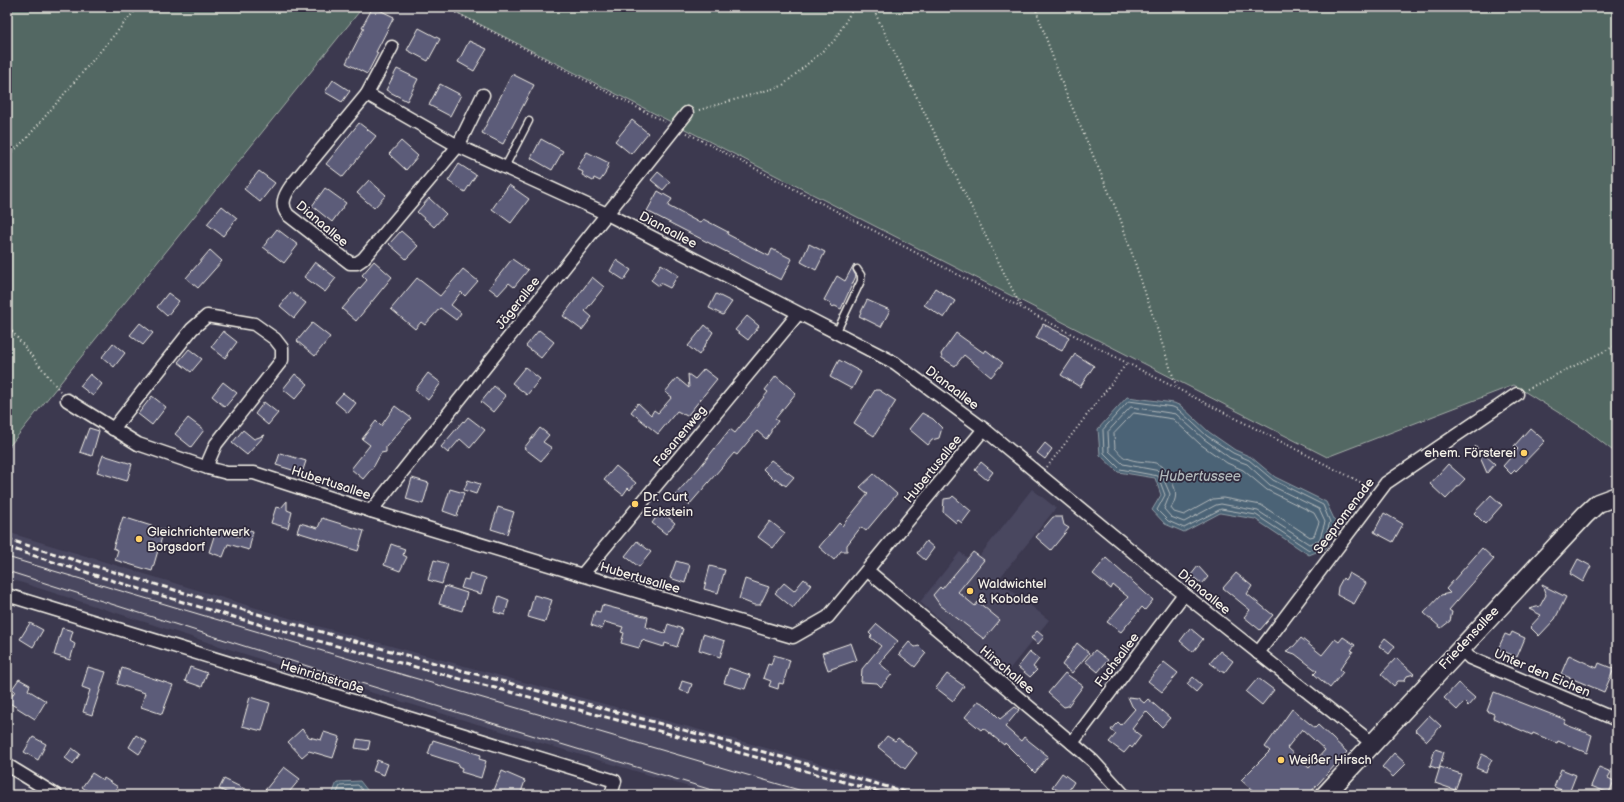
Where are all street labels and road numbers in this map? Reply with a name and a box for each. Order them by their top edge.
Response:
street label: Dianaallee [293,198,352,251]
street label: Dianaallee [636,208,700,252]
street label: Jägerallee [493,273,544,332]
street label: Dianaallee [922,363,982,414]
street label: Fasanenweg [650,402,710,470]
street label: Hubertusallee [901,432,965,506]
street label: Hubertusallee [289,463,373,503]
street label: Seepromenade [1310,475,1378,557]
street label: Hubertusallee [598,559,682,597]
street label: Dianaallee [1174,566,1234,618]
street label: Friedensallee [1436,603,1503,673]
street label: Fuchsallee [1091,629,1143,690]
street label: Hirschallee [976,643,1038,698]
street label: Unter den Eichen [1491,645,1593,701]
street label: Heinrichstraße [278,657,366,697]

